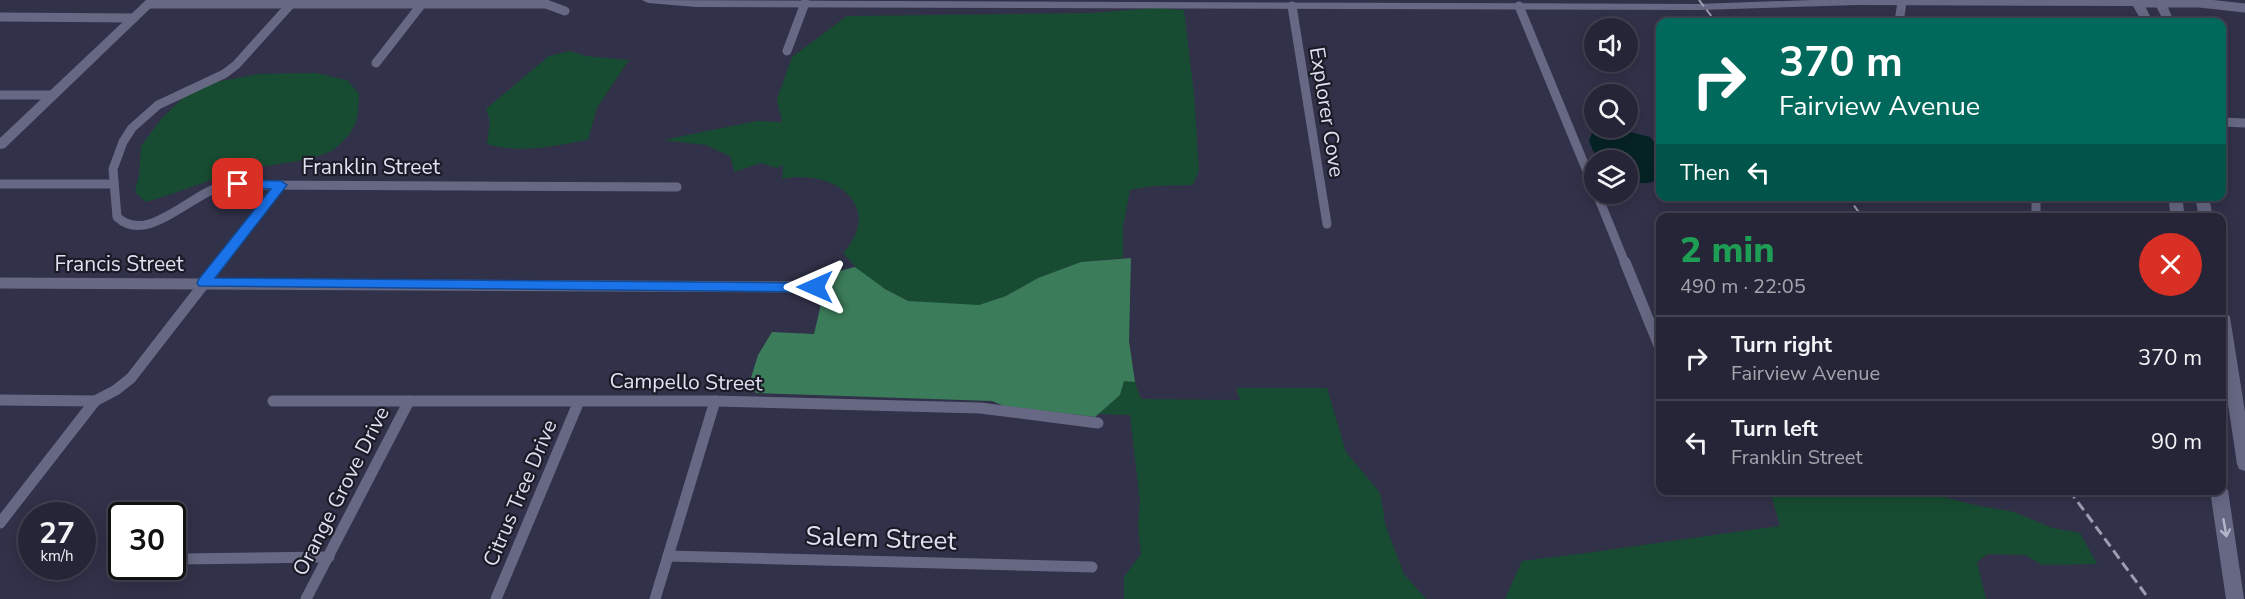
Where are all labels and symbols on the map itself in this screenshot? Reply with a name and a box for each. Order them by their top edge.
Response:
street label: Explorer Cove [1303,45,1351,179]
street label: Franklin Street [302,153,441,181]
pin [212,158,263,209]
street label: Francis Street [54,250,184,278]
position arrow [783,255,847,319]
street label: Campello Street [609,367,763,397]
street label: Orange Grove Drive [286,401,396,581]
street label: Citrus Tree Drive [476,415,564,571]
speed limit sign: 30 [108,502,186,580]
street label: Salem Street [805,518,958,559]
one-way arrow [2220,518,2231,538]

